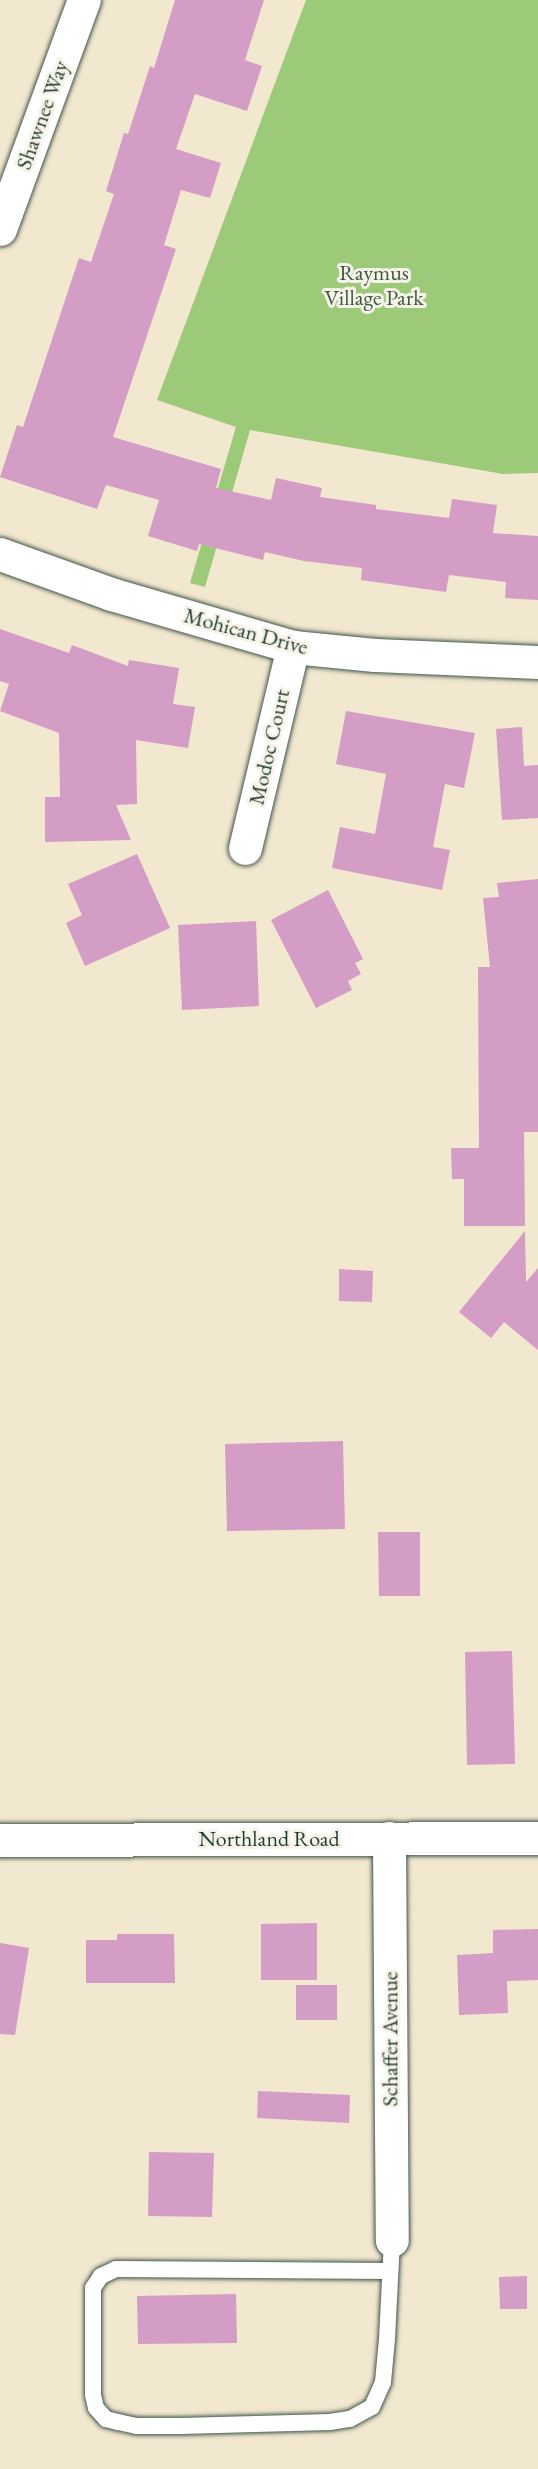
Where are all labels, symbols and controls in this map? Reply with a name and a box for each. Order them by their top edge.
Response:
street label: Shawnee Way [10,57,74,173]
park label: Raymus Village Park [324,259,424,310]
street label: Mohican Drive [181,602,311,660]
street label: Modoc Court [243,687,295,807]
street label: Northland Road [198,1826,340,1852]
street label: Schaffer Avenue [377,1972,403,2106]

